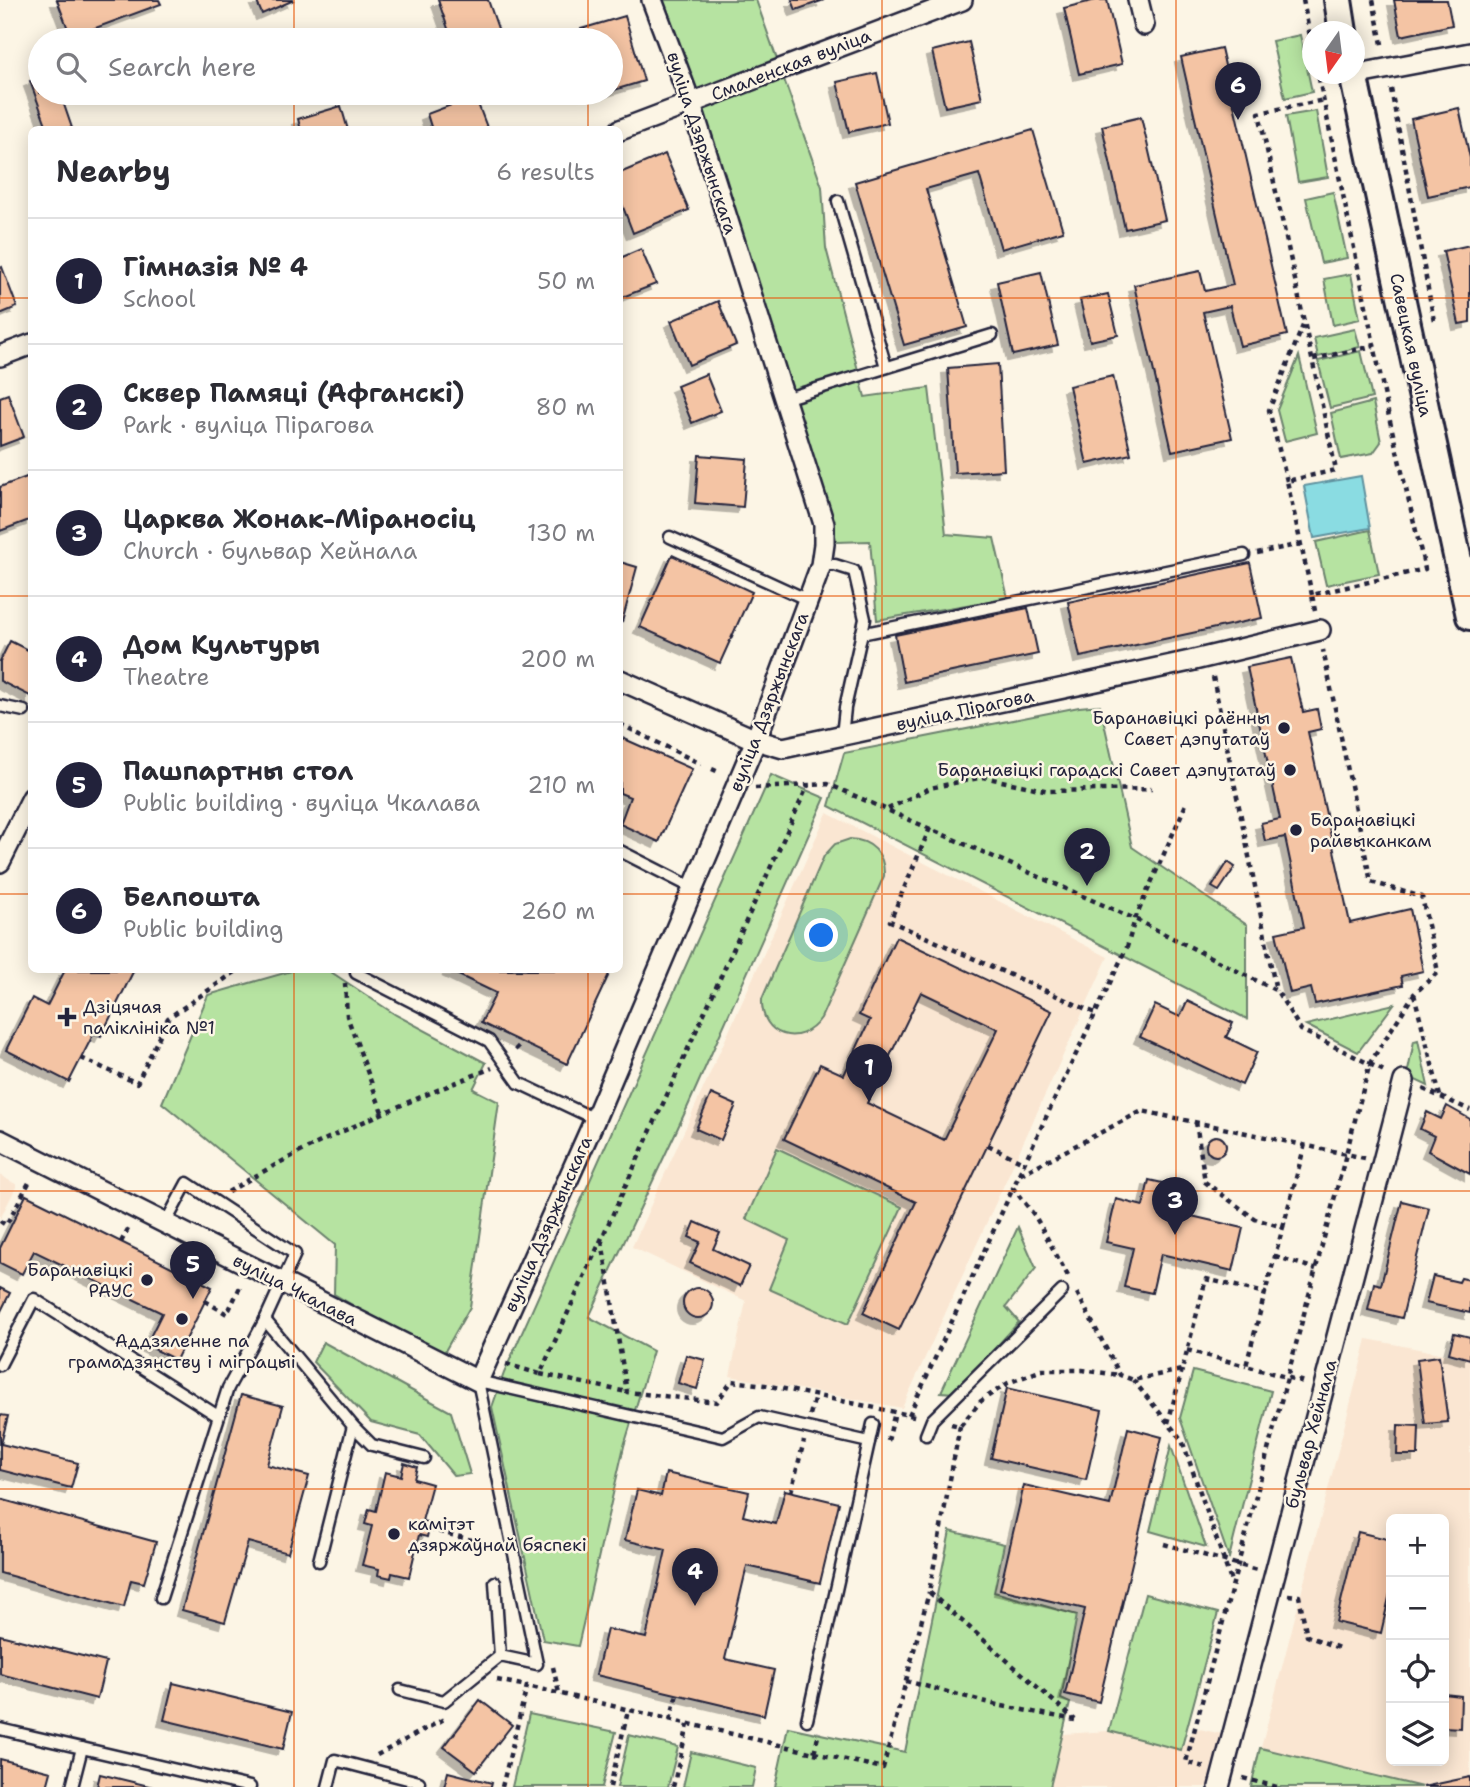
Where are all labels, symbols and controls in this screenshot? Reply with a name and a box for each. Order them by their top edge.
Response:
north arrow [1302,21,1365,84]
street label: Смаленская вуліца [708,23,874,107]
search box [28,28,623,105]
icon: search [52,48,90,86]
text: Search here [108,49,257,84]
street label: вуліца Дзяржынскага [661,49,743,237]
pin: 6 [1215,62,1261,120]
text: Nearby [56,151,171,192]
text: 6 results [496,157,595,187]
text: Гімназія № 4 [123,249,308,284]
text: 1 [74,266,84,296]
text: 50 m [537,266,595,296]
street label: Савецкая вуліца [1384,271,1438,419]
text: School [123,284,195,314]
text: Сквер Памяці (Афганскі) [123,375,465,410]
text: 2 [71,392,87,422]
text: 80 m [536,392,595,422]
text: Park · вуліца Пірагова [123,410,374,440]
text: Царква Жонак-Міраносіц [123,501,475,536]
text: 3 [71,518,87,548]
text: 130 m [527,518,595,548]
text: Church · бульвар Хейнала [123,536,417,566]
street label: вуліца Дзяржынскага [724,609,814,795]
text: Дом Культуры [123,627,320,662]
text: 4 [71,644,87,674]
text: 200 m [520,644,595,674]
text: Theatre [123,662,210,692]
street label: вуліца Пірагова [894,684,1036,736]
place label: Баранавіцкі раённы Савет дэпутатаў [1092,706,1270,751]
marker: Баранавіцкі раённы Савет дэпутатаў [1276,720,1292,736]
text: Пашпартны стол [123,753,353,788]
place label: Баранавіцкі гарадскі Савет дэпутатаў [937,758,1276,782]
marker: Баранавіцкі гарадскі Савет дэпутатаў [1282,762,1298,778]
text: 5 [72,770,86,800]
text: 210 m [527,770,595,800]
text: Public building · вуліца Чкалава [123,788,480,818]
place label: Баранавіцкі райвыканкам [1310,808,1432,853]
marker: Баранавіцкі райвыканкам [1288,822,1304,838]
pin: 2 [1064,828,1110,886]
text: Белпошта [123,879,260,914]
text: 6 [71,896,87,926]
text: 260 m [521,896,595,926]
text: Public building [123,914,283,944]
your location [804,918,838,952]
place label: Дзіцячая паліклініка №1 [83,995,215,1040]
marker: Дзіцячая паліклініка №1 [57,1007,77,1027]
pin: 1 [846,1044,892,1102]
street label: вуліца Дзяржынскага [498,1132,598,1316]
pin: 3 [1152,1177,1198,1235]
pin: 5 [170,1241,216,1299]
street label: вуліца Чкалава [229,1248,361,1332]
place label: Баранавіцкі РАУС [27,1258,133,1303]
marker: Баранавіцкі РАУС [139,1272,155,1288]
marker: Аддзяленне па грамадзянству і міграцыі [174,1311,190,1327]
place label: Аддзяленне па грамадзянству і міграцыі [68,1329,296,1374]
street label: бульвар Хейнала [1280,1357,1342,1511]
place label: камітэт дзяржаўнай бяспекі [408,1512,587,1557]
map controls [1386,1514,1449,1766]
button: + [1386,1514,1449,1577]
marker: камітэт дзяржаўнай бяспекі [386,1526,402,1542]
pin: 4 [672,1548,718,1606]
button: − [1386,1577,1449,1640]
button: locate [1386,1640,1449,1703]
button: layers [1386,1703,1449,1766]

